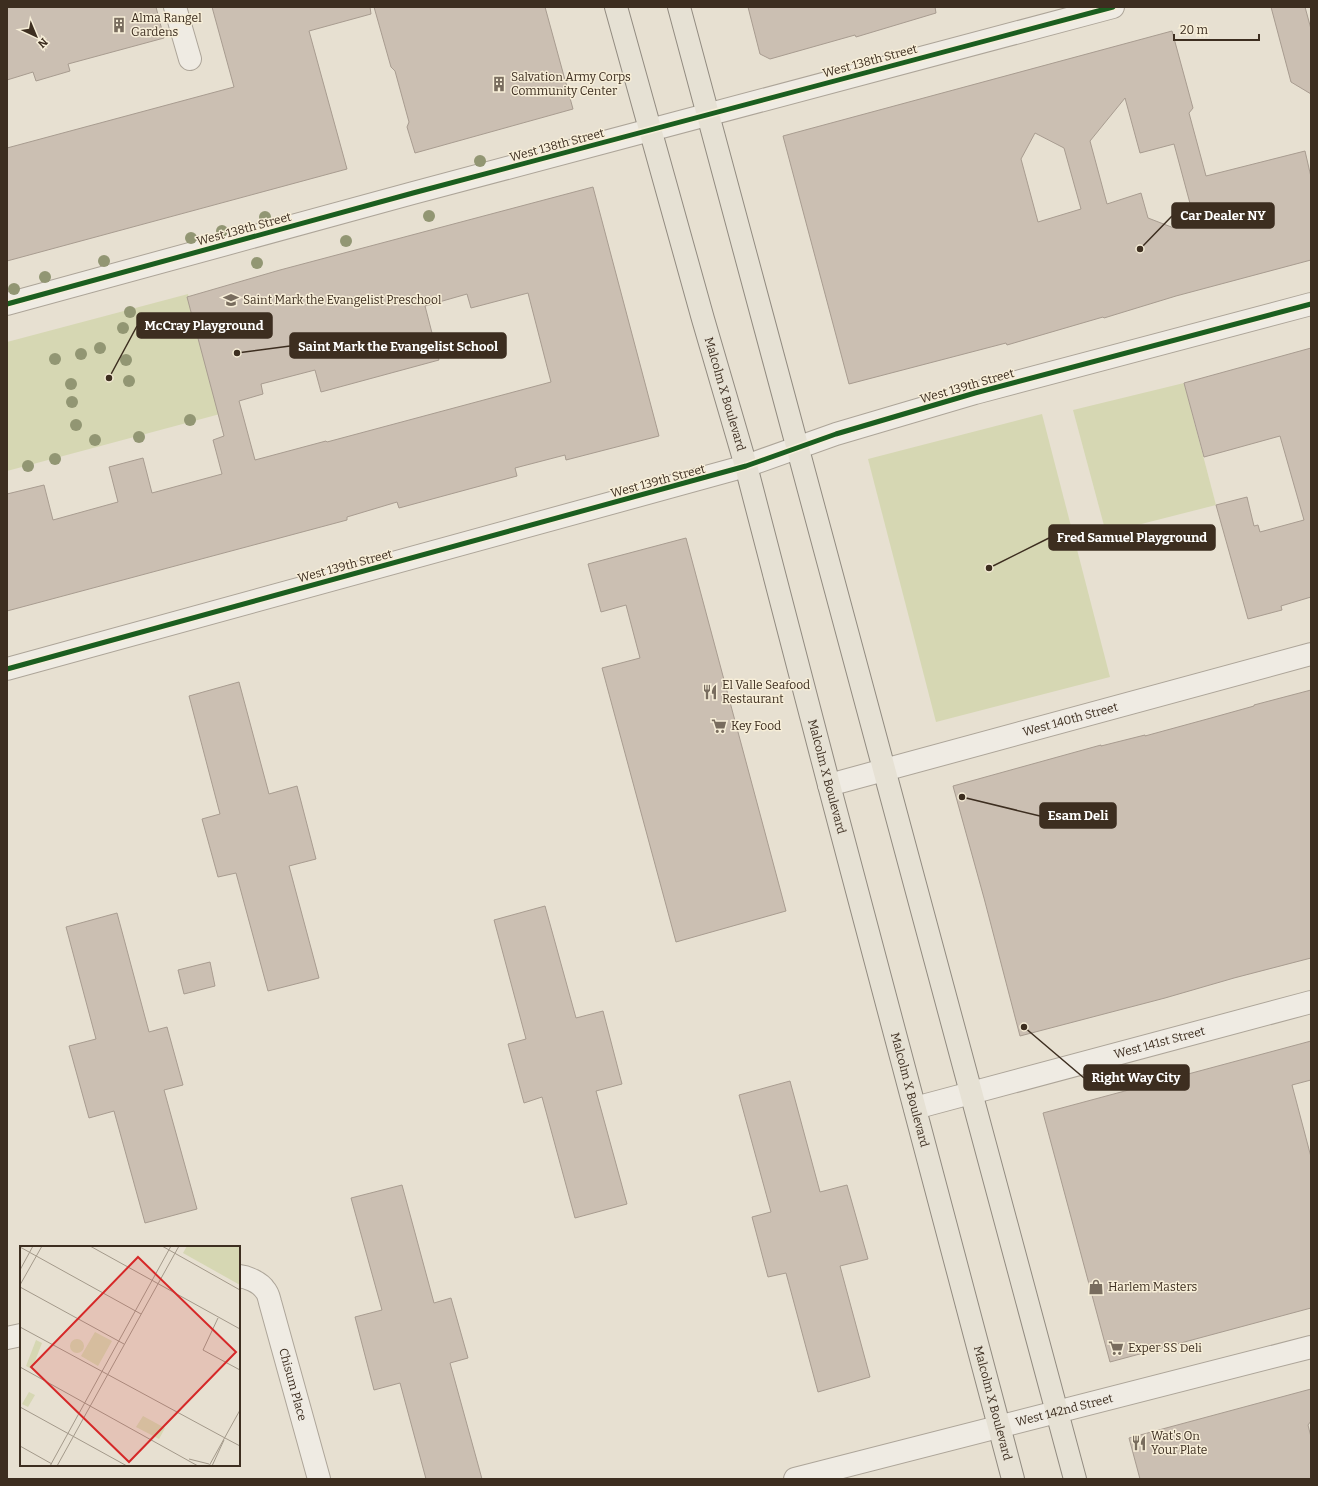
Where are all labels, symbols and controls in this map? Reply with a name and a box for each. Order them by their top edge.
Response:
place label: Alma Rangel Gardens [131,11,202,39]
north arrow [16,16,56,56]
building icon: Alma Rangel Gardens [110,16,128,34]
scale bar [1174,16,1259,42]
text: 20 m [1180,23,1209,37]
text: N [35,35,50,51]
street label: West 138th Street [821,41,919,80]
place label: Salvation Army Corps Community Center [511,70,631,98]
building icon: Salvation Army Corps Community Center [490,75,508,93]
street label: West 138th Street [508,125,606,164]
callout: Car Dealer NY [1172,203,1274,228]
text: Car Dealer NY [1180,208,1266,223]
street label: West 138th Street [195,209,293,248]
school or university icon: Saint Mark the Evangelist Preschool [222,291,240,309]
place label: Saint Mark the Evangelist Preschool [243,293,442,307]
callout: McCray Playground [137,313,272,338]
text: McCray Playground [144,318,264,333]
callout: Saint Mark the Evangelist School [290,333,506,358]
street label: Malcolm X Boulevard [702,335,748,453]
text: Saint Mark the Evangelist School [298,339,498,354]
street label: West 139th Street [918,366,1016,406]
street label: West 139th Street [609,461,707,500]
callout: Fred Samuel Playground [1049,525,1215,550]
text: Fred Samuel Playground [1057,530,1207,545]
street label: West 139th Street [296,546,394,585]
place label: El Valle Seafood Restaurant [722,678,810,706]
restaurant icon: El Valle Seafood Restaurant [701,683,719,701]
street label: West 140th Street [1021,700,1120,739]
supermarket icon: Key Food [710,717,728,735]
street label: Malcolm X Boulevard [805,718,849,835]
place label: Key Food [731,719,781,733]
callout: Esam Deli [1040,803,1116,828]
text: Esam Deli [1048,808,1108,823]
street label: West 141st Street [1112,1024,1207,1061]
street label: Malcolm X Boulevard [888,1031,932,1149]
callout: Right Way City [1084,1065,1189,1090]
text: Right Way City [1091,1070,1181,1085]
inset map [20,1246,240,1466]
shop icon: Harlem Masters [1087,1278,1105,1296]
place label: Harlem Masters [1108,1280,1198,1294]
supermarket icon: Exper SS Deli [1107,1339,1125,1357]
place label: Exper SS Deli [1128,1341,1202,1355]
street label: Malcolm X Boulevard [971,1344,1015,1462]
street label: Chisum Place [276,1347,310,1422]
street label: West 142nd Street [1014,1391,1115,1429]
place label: Wat's On Your Plate [1151,1429,1207,1457]
restaurant icon: Wat's On Your Plate [1130,1434,1148,1452]

